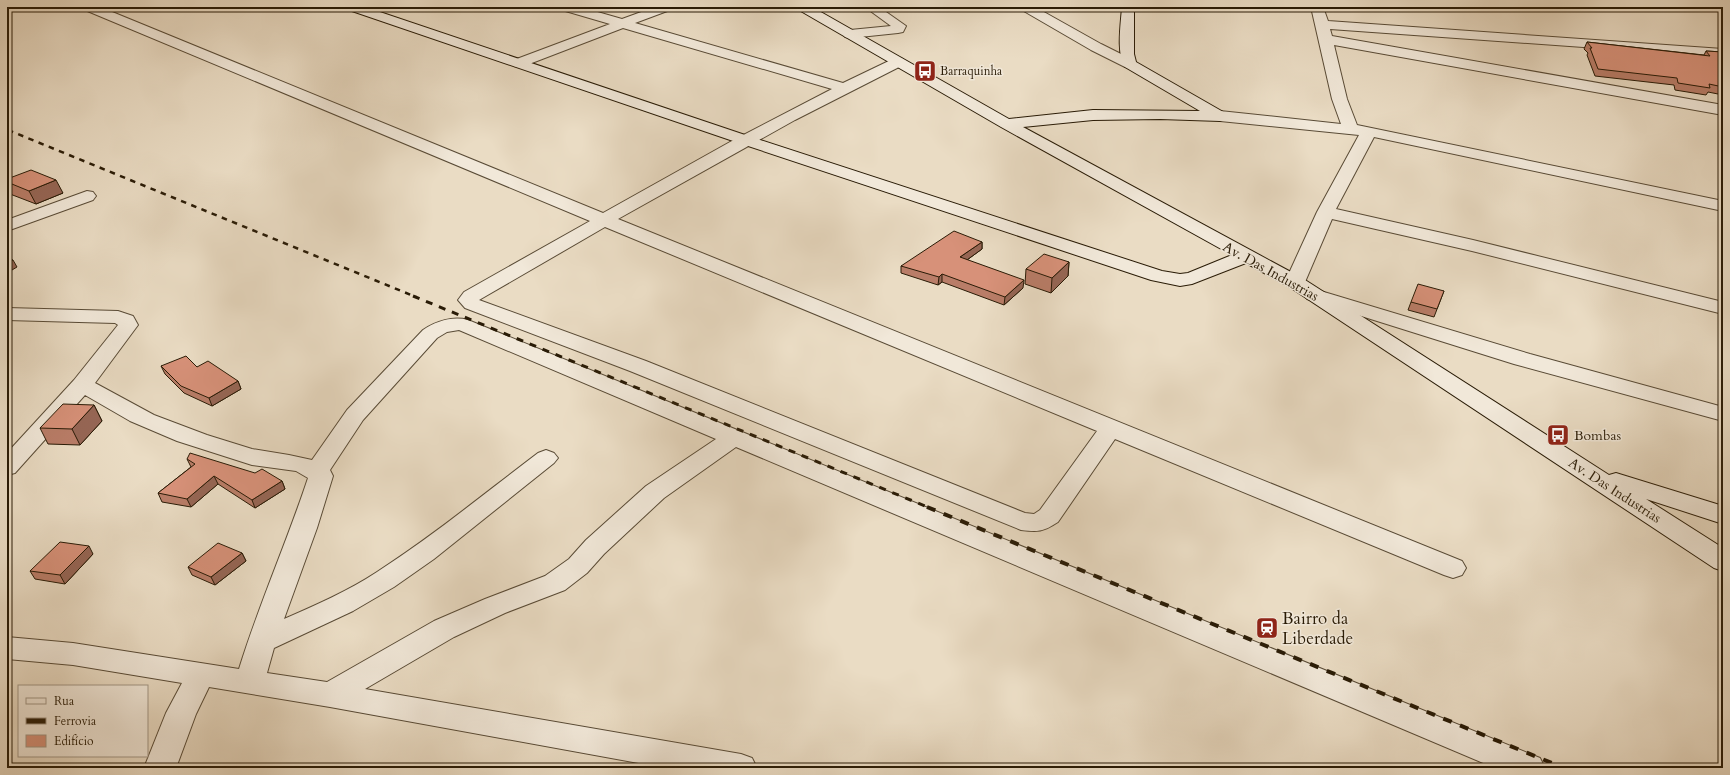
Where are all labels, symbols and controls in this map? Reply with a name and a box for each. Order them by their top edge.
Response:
bus stop icon: Barraquinha [912,58,938,84]
place label: Barraquinha [940,63,1003,79]
street label: Av. Das Industrias [1219,237,1322,306]
bus stop icon: Bombas [1545,422,1571,448]
place label: Bombas [1574,426,1621,445]
street label: Av. Das Industrias [1565,453,1665,528]
place label: Bairro da Liberdade [1282,607,1353,650]
station icon: Bairro da Liberdade [1254,615,1280,641]
legend [18,685,148,757]
text: Rua [54,693,75,709]
text: Ferrovia [54,713,97,729]
text: Edifício [54,733,94,749]

